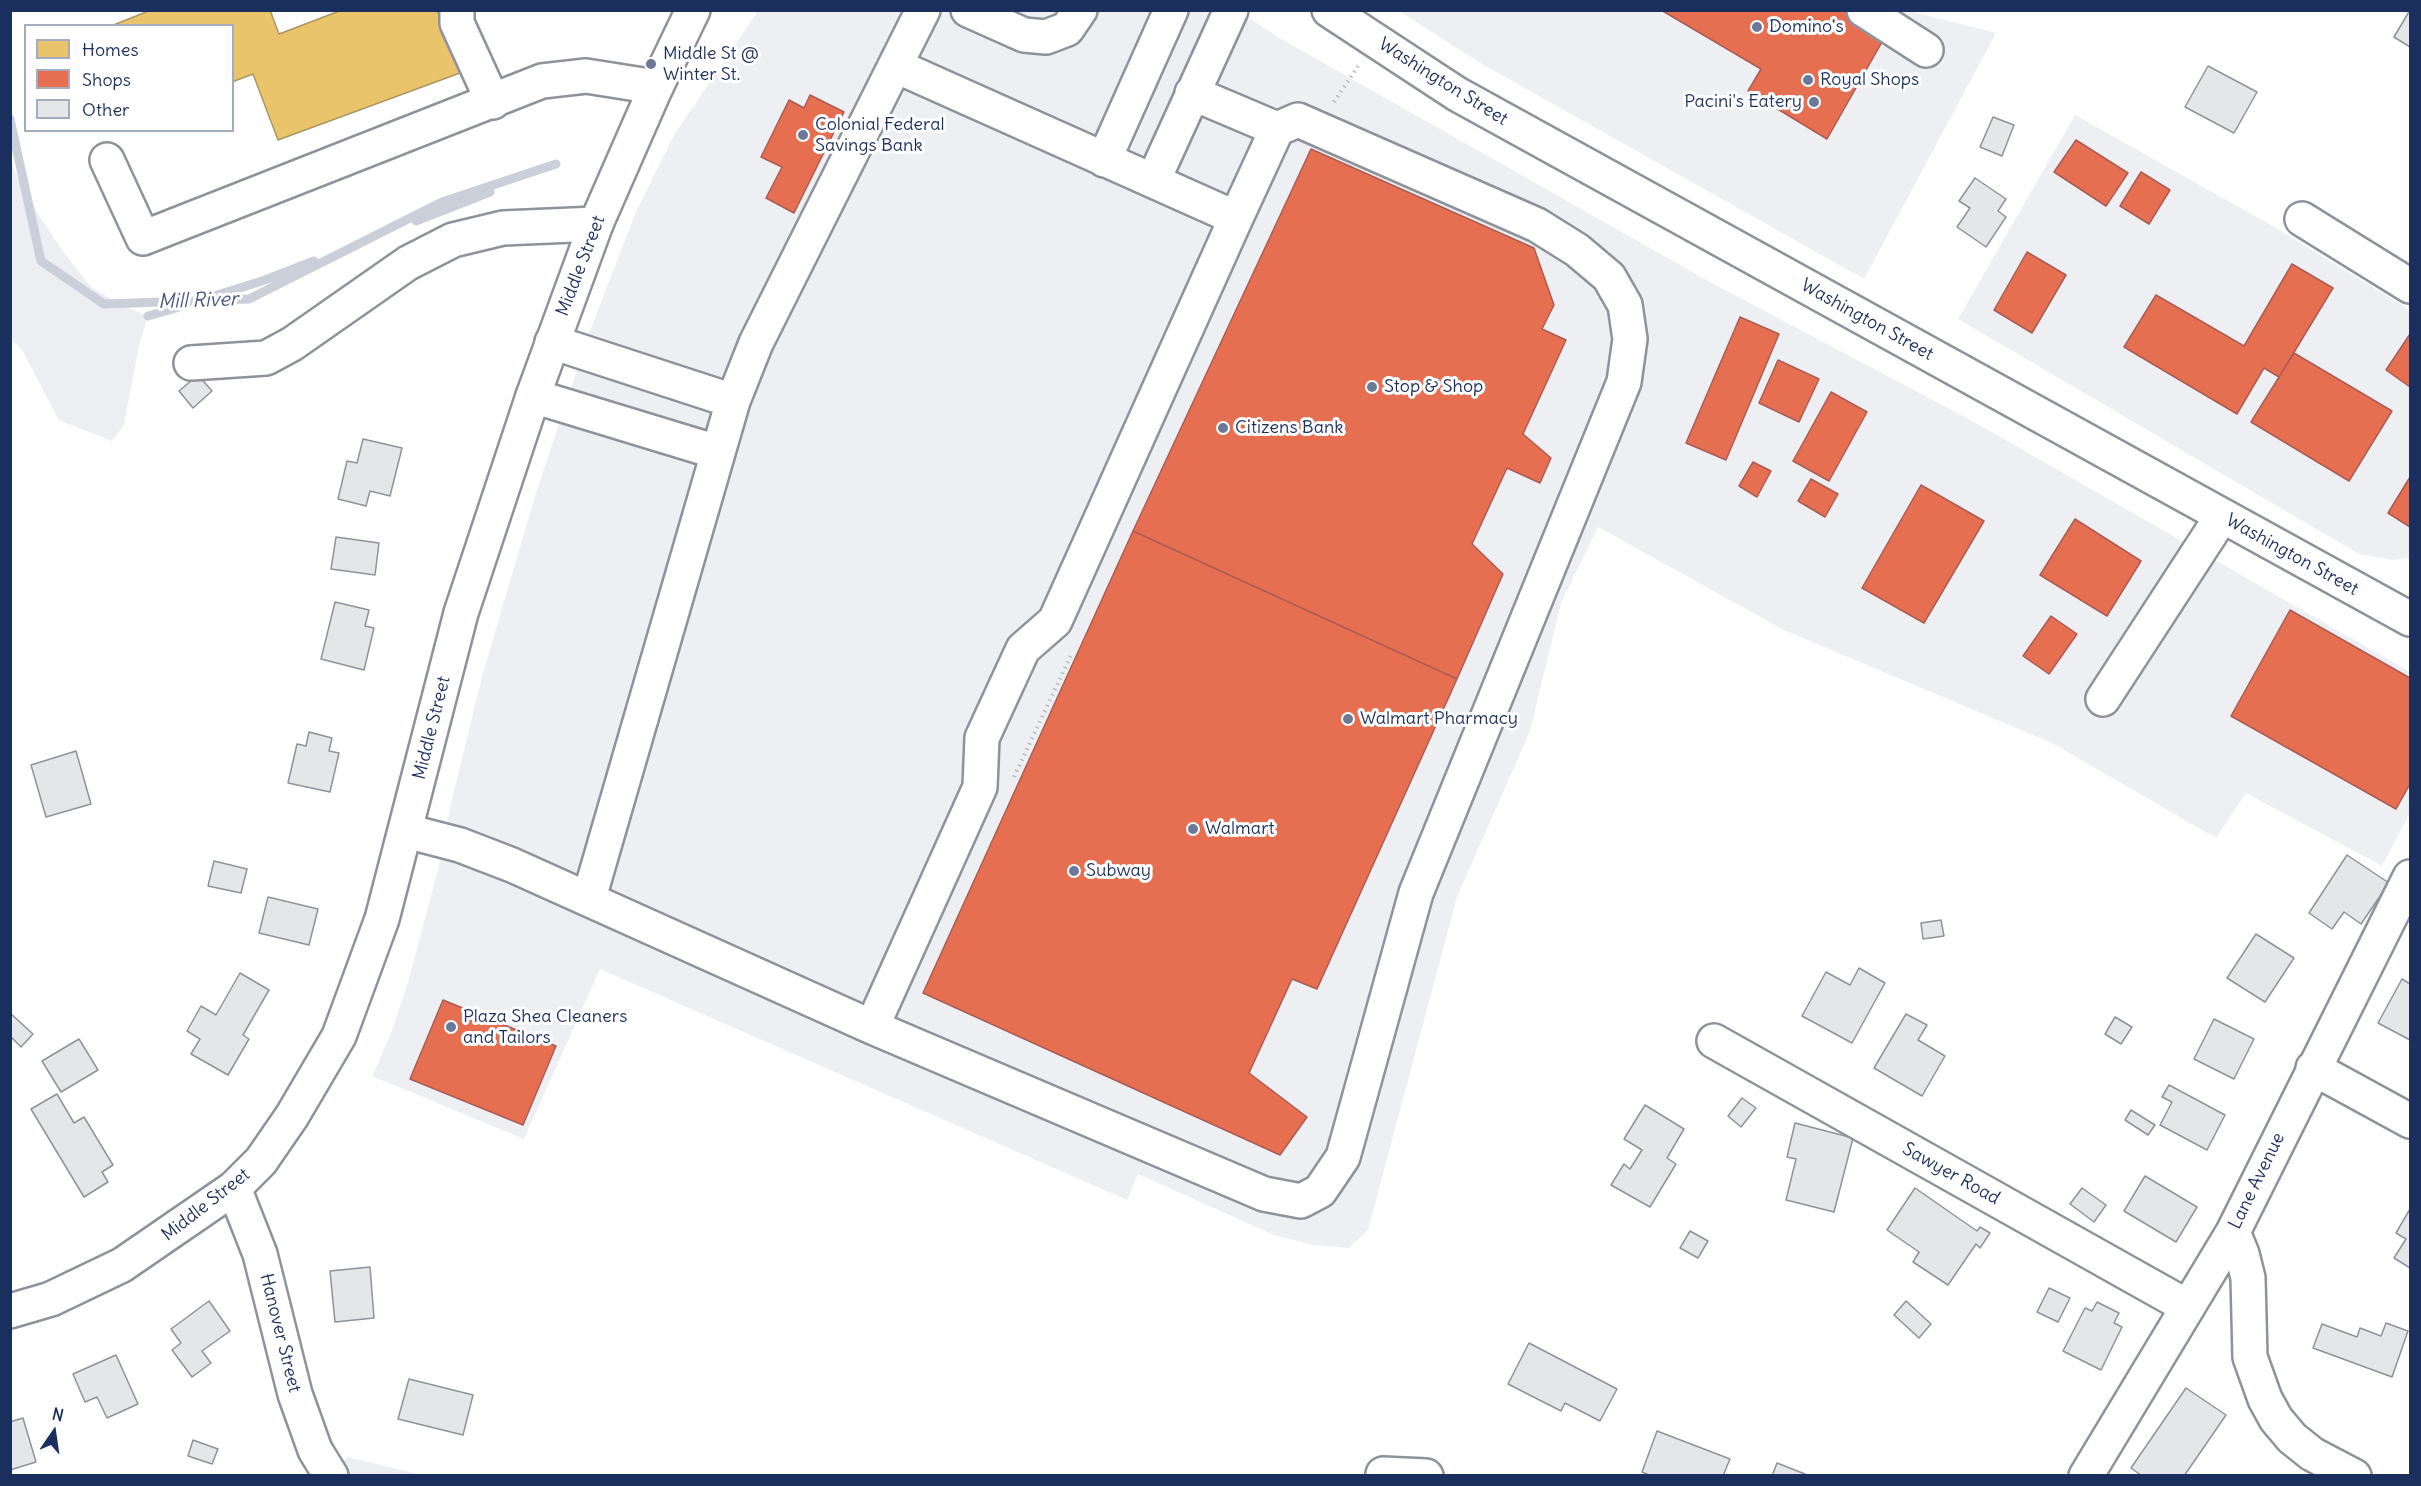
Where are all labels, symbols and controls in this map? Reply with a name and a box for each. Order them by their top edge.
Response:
place label: Domino's [1769,16,1844,38]
marker: Domino's [1750,20,1764,34]
legend [24,24,234,132]
street label: Washington Street [1375,34,1511,130]
text: Homes [82,38,139,61]
place label: Middle St @ Winter St. [663,43,759,86]
marker: Middle St @ Winter St. [644,57,658,71]
text: Shops [82,68,131,91]
place label: Royal Shops [1820,69,1919,91]
marker: Royal Shops [1801,73,1815,87]
place label: Pacini's Eatery [1684,91,1802,113]
marker: Pacini's Eatery [1807,95,1821,109]
text: Other [82,98,129,121]
place label: Colonial Federal Savings Bank [815,114,945,156]
marker: Colonial Federal Savings Bank [796,128,810,142]
street label: Middle Street [552,213,610,319]
street label: Washington Street [1797,275,1937,365]
water label: Mill River [158,288,238,314]
place label: Stop & Shop [1384,376,1483,398]
marker: Stop & Shop [1365,380,1379,394]
place label: Citizens Bank [1235,417,1344,439]
marker: Citizens Bank [1216,421,1230,435]
street label: Washington Street [2222,510,2362,600]
street label: Middle Street [409,674,455,782]
place label: Walmart Pharmacy [1360,708,1518,730]
marker: Walmart Pharmacy [1341,712,1355,726]
place label: Walmart [1205,818,1275,840]
marker: Walmart [1186,822,1200,836]
place label: Subway [1086,860,1151,882]
marker: Subway [1067,864,1081,878]
place label: Plaza Shea Cleaners and Tailors [463,1006,627,1048]
marker: Plaza Shea Cleaners and Tailors [444,1020,458,1034]
street label: Lane Avenue [2224,1129,2290,1233]
street label: Sawyer Road [1898,1138,2004,1210]
street label: Middle Street [158,1164,254,1246]
street label: Hanover Street [255,1271,305,1395]
north arrow [24,1402,84,1462]
text: N [50,1403,66,1425]

